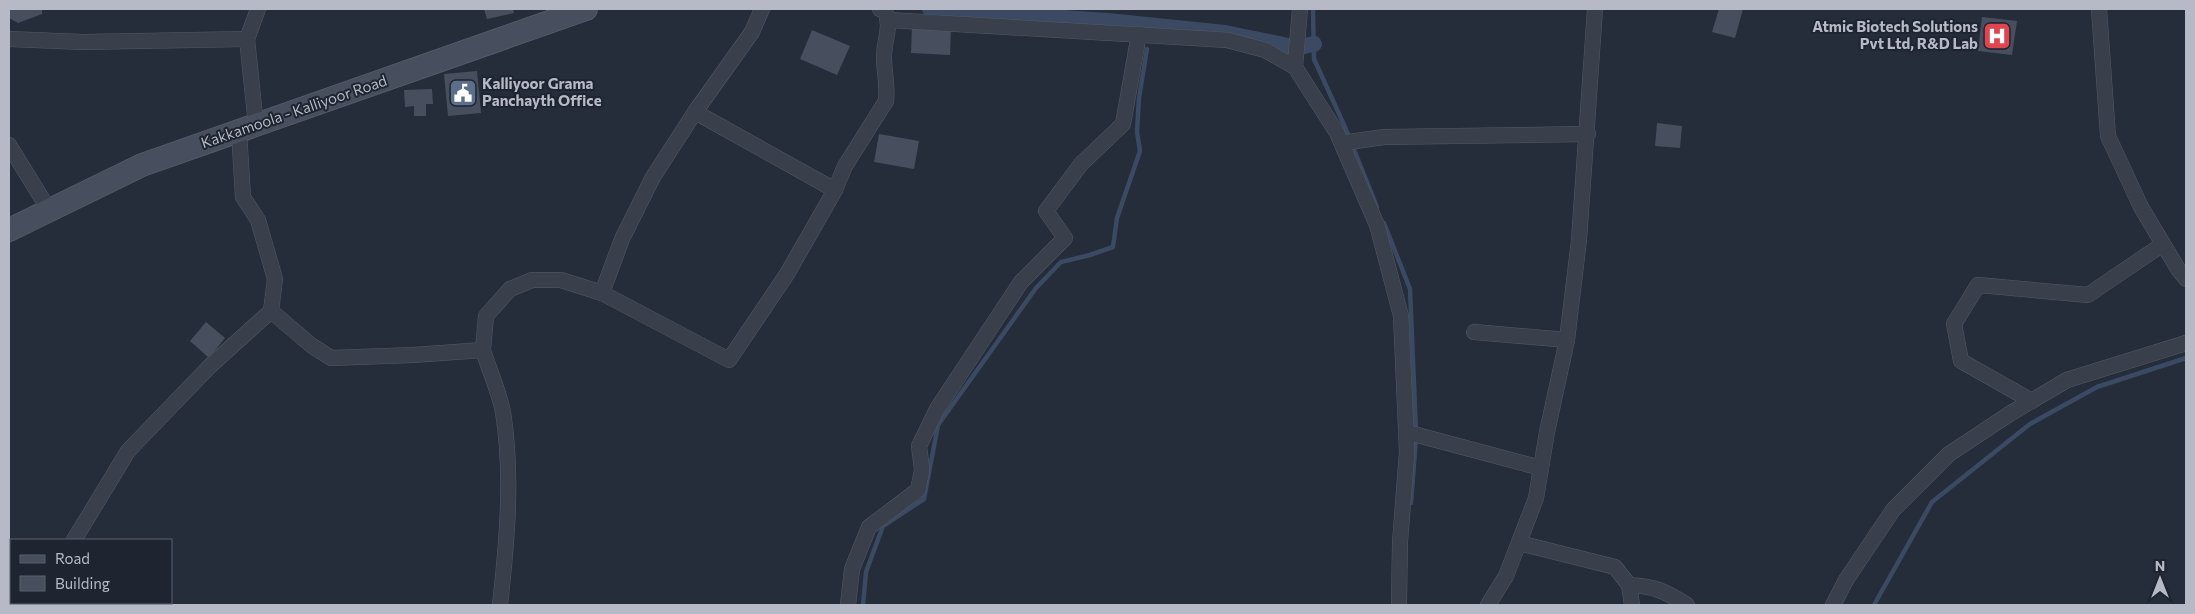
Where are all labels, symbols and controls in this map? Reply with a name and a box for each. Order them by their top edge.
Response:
place label: Atmic Biotech Solutions Pvt Ltd, R&D Lab [1812,17,1978,52]
hospital icon: Atmic Biotech Solutions Pvt Ltd, R&D Lab [1982,21,2012,51]
street label: Kakkamoola - Kalliyoor Road [198,71,389,151]
place label: Kalliyoor Grama Panchayth Office [482,74,602,109]
public building icon: Kalliyoor Grama Panchayth Office [448,78,478,108]
legend [10,539,172,604]
text: Road [55,549,90,567]
north arrow [2135,554,2185,604]
text: N [2155,557,2165,574]
text: Building [55,574,110,592]

